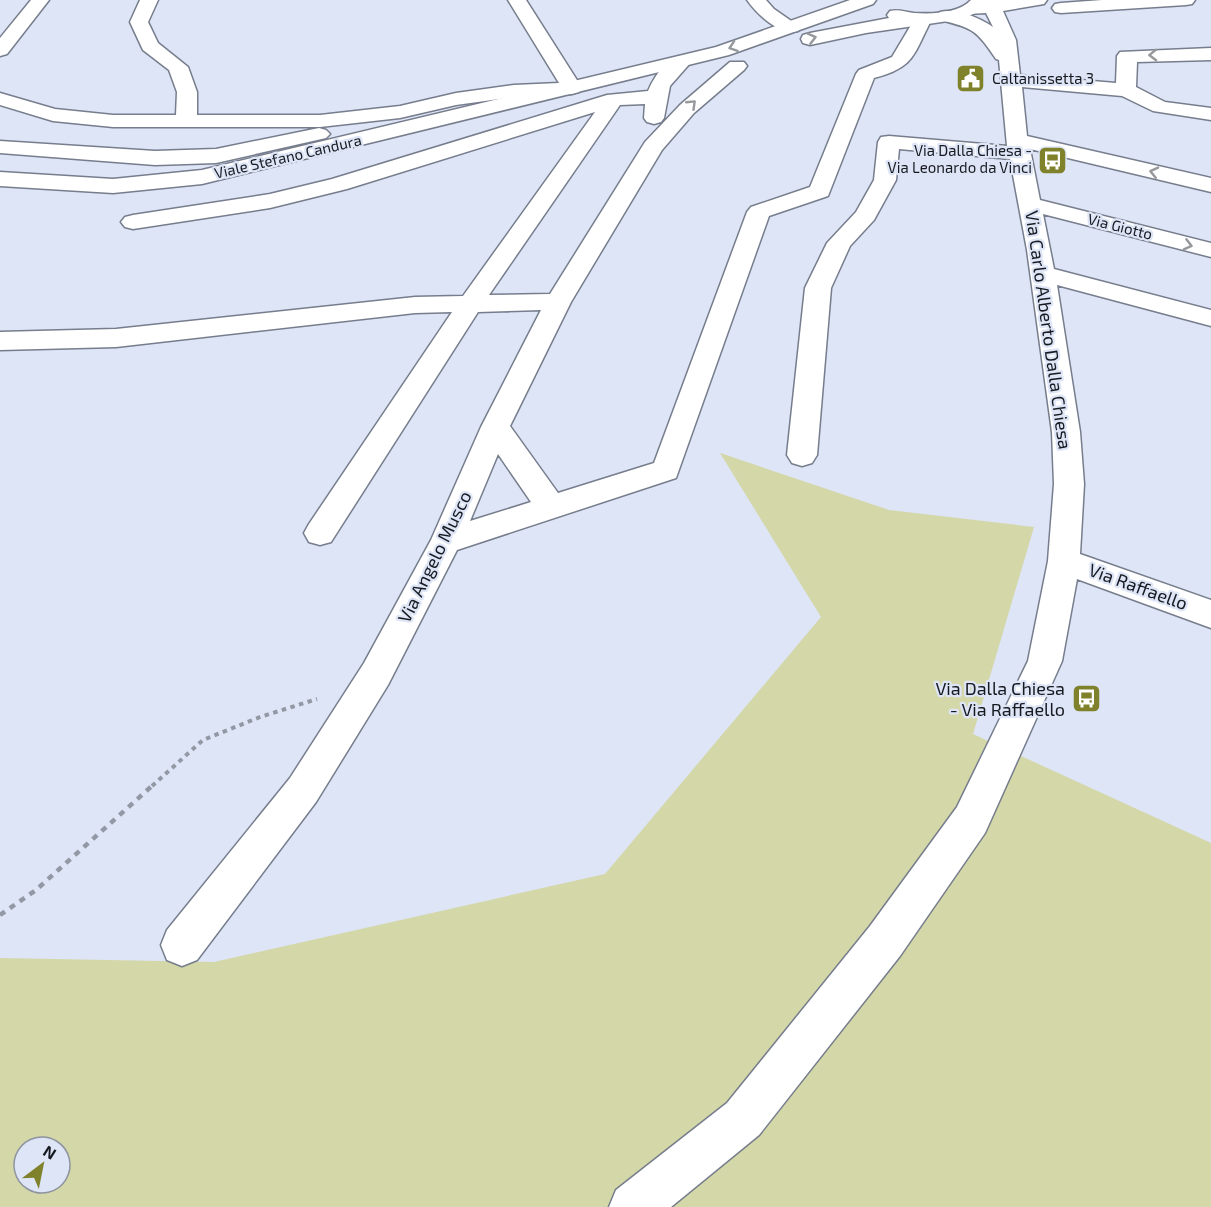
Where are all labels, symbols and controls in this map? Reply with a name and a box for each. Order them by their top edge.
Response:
one-way arrow [807,33,817,46]
one-way arrow [728,40,739,53]
one-way arrow [1148,49,1157,62]
public building icon: Caltanissetta 3 [955,63,987,95]
place label: Caltanissetta 3 [992,69,1094,87]
one-way arrow [686,100,696,111]
street label: Viale Stefano Candura [212,130,363,182]
place label: Via Dalla Chiesa - Via Leonardo da Vinci [888,141,1032,176]
bus stop icon: Via Dalla Chiesa - Via Leonardo da Vinci [1037,144,1069,176]
one-way arrow [1149,166,1159,179]
street label: Via Carlo Alberto Dalla Chiesa [1021,209,1077,451]
street label: Via Giotto [1086,209,1154,243]
one-way arrow [1183,237,1193,250]
street label: Via Angelo Musco [393,487,476,626]
street label: Via Raffaello [1086,558,1191,614]
place label: Via Dalla Chiesa - Via Raffaello [935,677,1065,720]
bus stop icon: Via Dalla Chiesa - Via Raffaello [1070,683,1102,715]
north arrow [12,1135,72,1195]
text: N [40,1141,60,1163]

